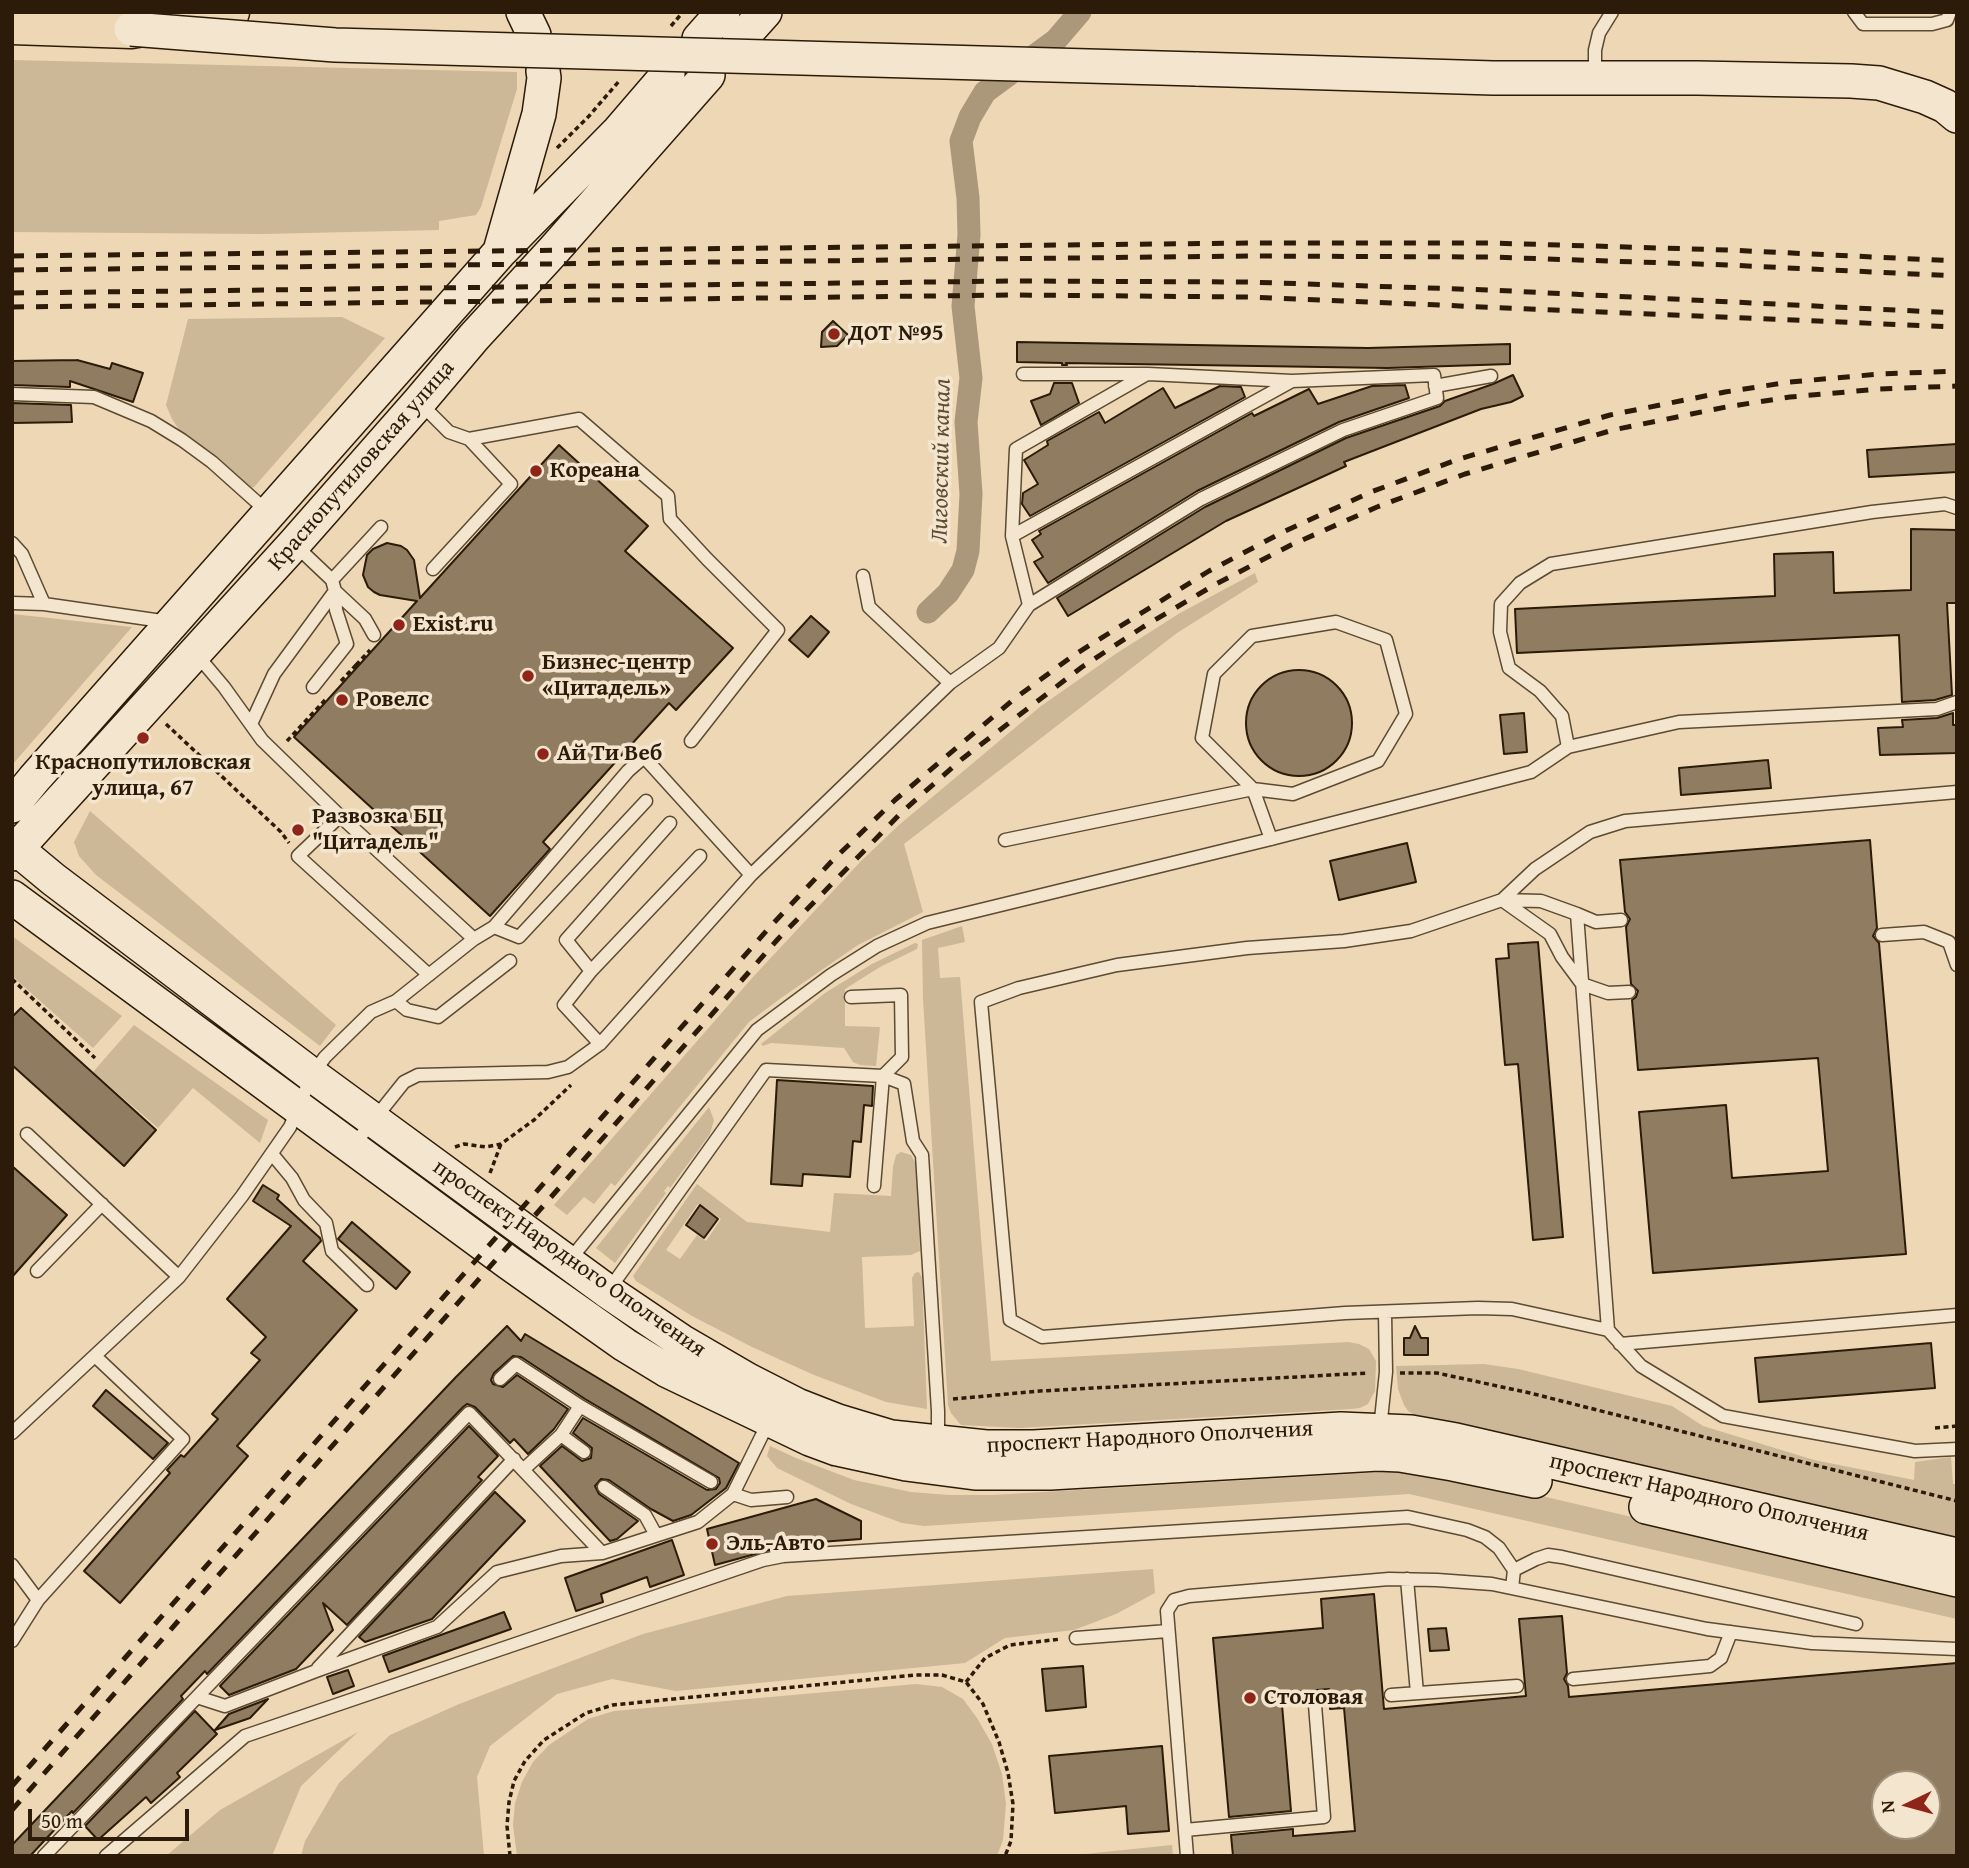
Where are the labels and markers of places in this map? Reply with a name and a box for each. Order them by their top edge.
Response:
place label: ДОТ №95 [848,320,944,348]
marker: ДОТ №95 [826,326,842,342]
place label: Кореана [550,457,640,485]
marker: Кореана [528,463,544,479]
place label: Exist.ru [413,611,493,639]
marker: Exist.ru [391,617,407,633]
place label: Бизнес-центр «Цитадель» [542,649,691,703]
marker: Бизнес-центр «Цитадель» [520,668,536,684]
place label: Ровелс [356,686,429,714]
marker: Ровелс [334,692,350,708]
marker: Краснопутиловская улица, 67 [135,730,151,746]
place label: Ай Ти Веб [557,740,662,768]
marker: Ай Ти Веб [535,746,551,762]
place label: Краснопутиловская улица, 67 [35,749,251,803]
place label: Развозка БЦ "Цитадель" [312,803,443,857]
marker: Развозка БЦ "Цитадель" [290,822,306,838]
place label: Эль-Авто [726,1530,825,1558]
marker: Эль-Авто [704,1536,720,1552]
place label: Столовая [1264,1684,1363,1712]
marker: Столовая [1242,1690,1258,1706]

